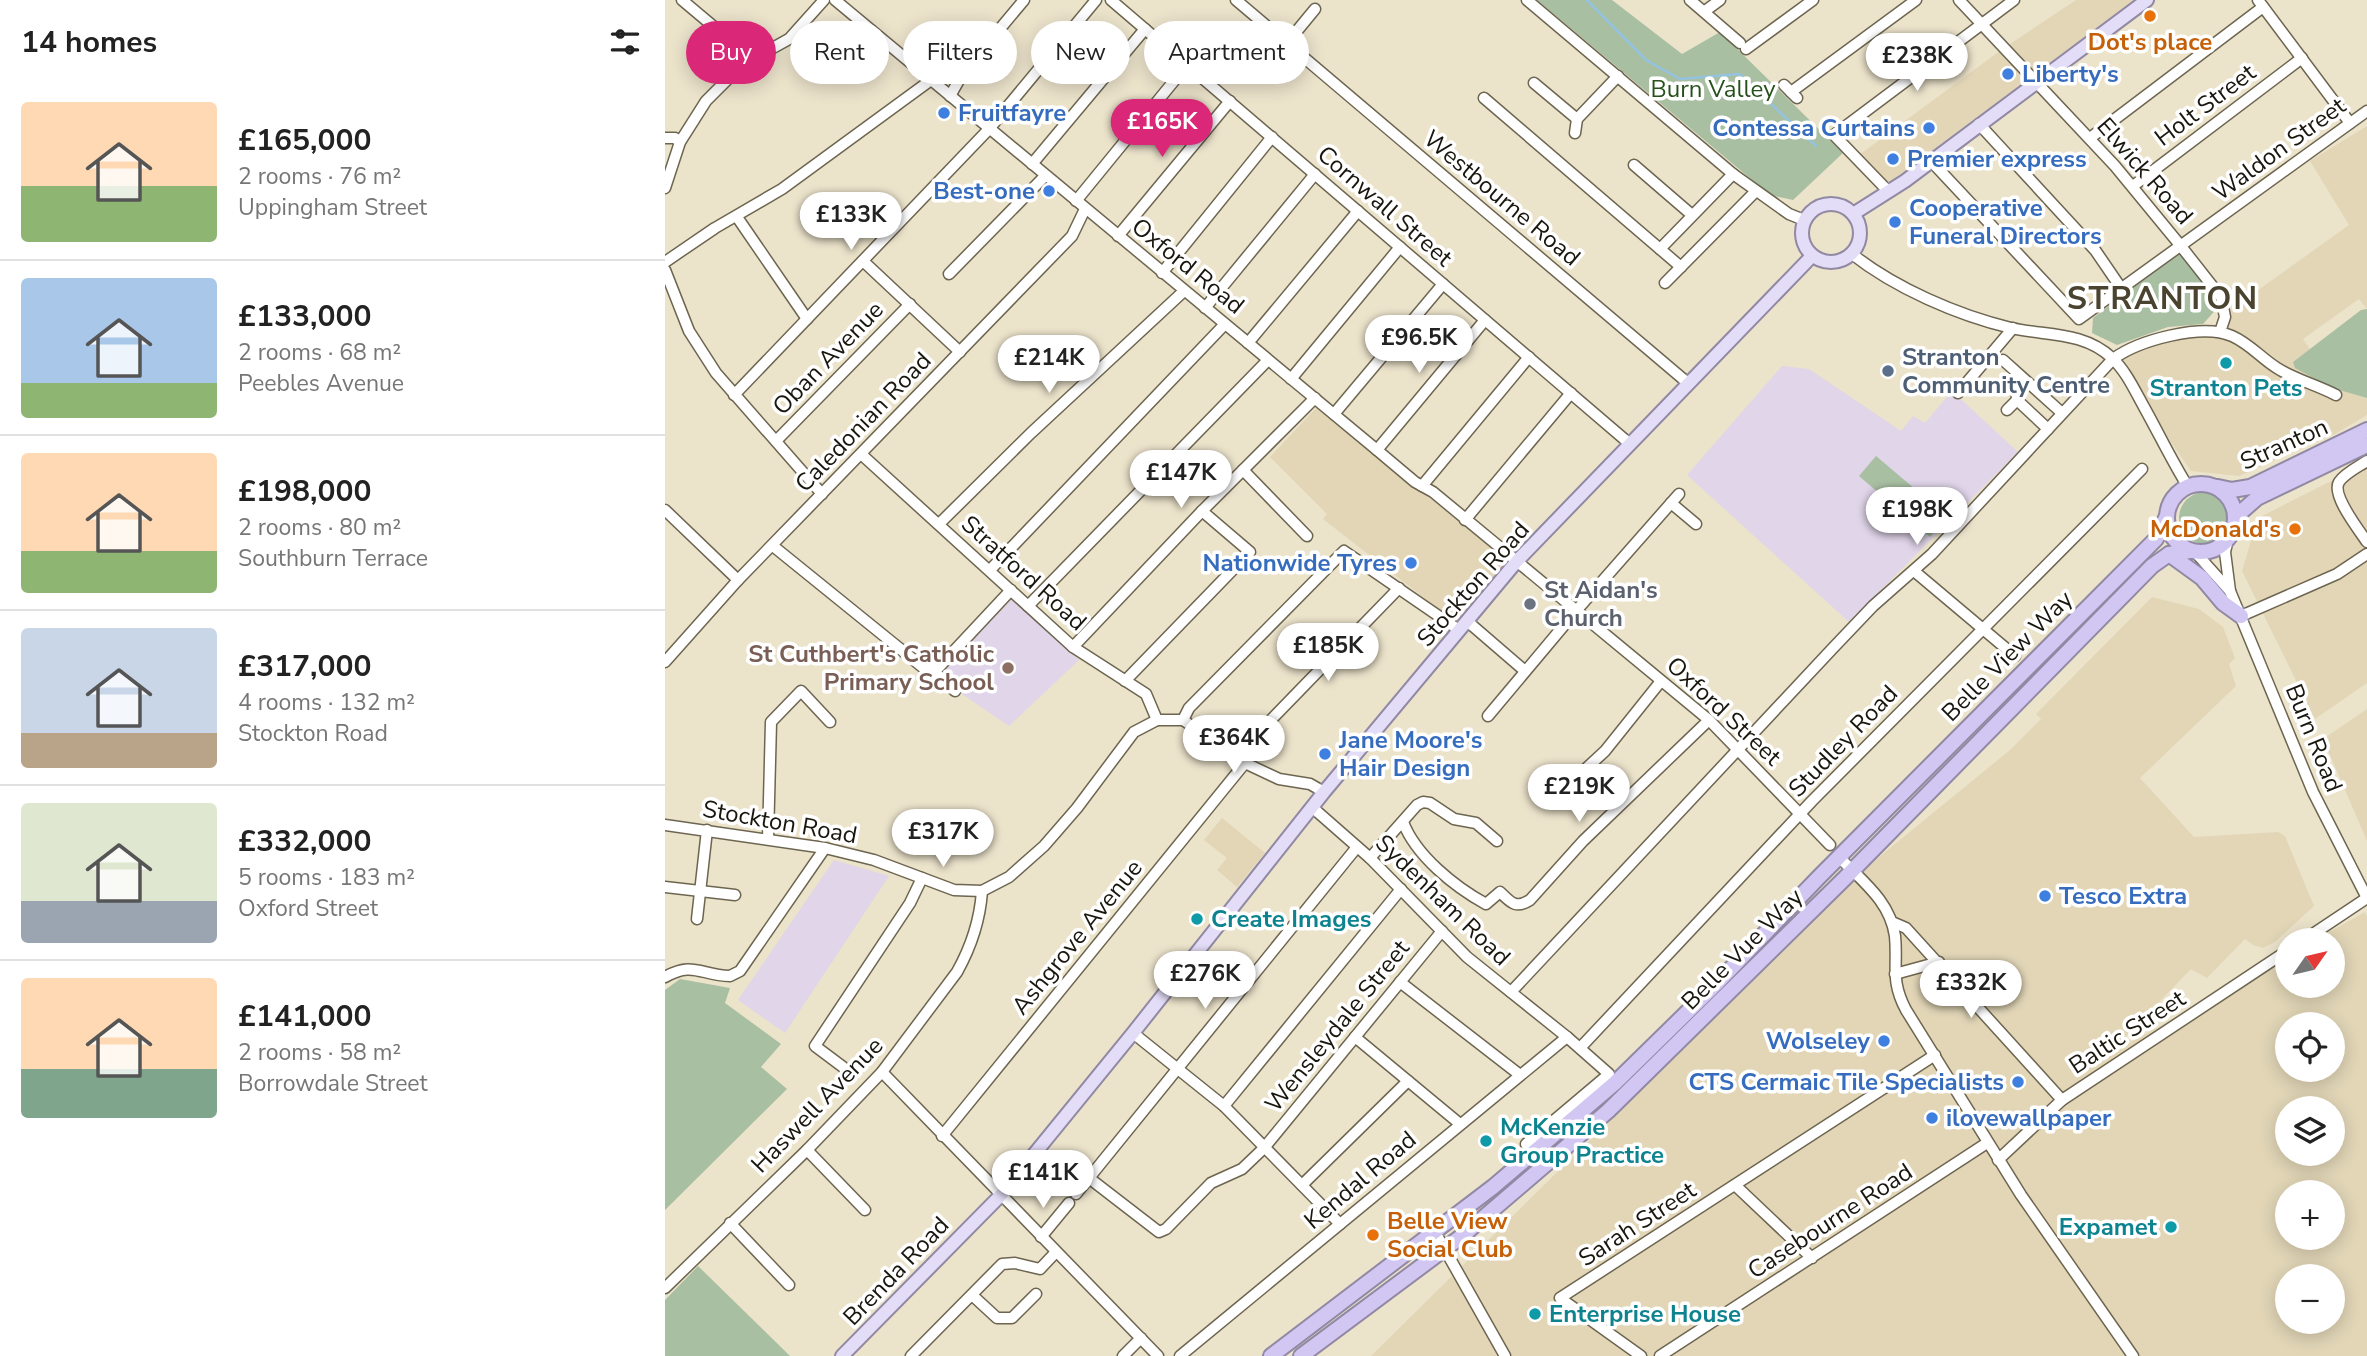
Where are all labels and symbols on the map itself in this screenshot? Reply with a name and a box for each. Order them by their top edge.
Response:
marker: Dot's place [2142,8,2158,24]
place label: Dot's place [2088,26,2212,58]
pin: £238K [1868,34,1966,93]
street label: Holt Street [2148,56,2262,153]
place label: Liberty's [2022,58,2119,90]
marker: Liberty's [2000,66,2016,82]
park label: Burn Valley [1651,73,1776,105]
street label: Waldon Street [2206,89,2353,208]
place label: Fruitfayre [958,97,1066,129]
pin: £165K [1113,100,1211,159]
marker: Fruitfayre [936,105,952,121]
street label: Elwick Road [2090,111,2200,231]
place label: Contessa Curtains [1712,112,1915,144]
marker: Contessa Curtains [1921,120,1937,136]
street label: Westbourne Road [1417,123,1587,273]
street label: Cornwall Street [1311,138,1460,274]
place label: Premier express [1907,143,2087,175]
marker: Premier express [1885,151,1901,167]
place label: Best-one [933,175,1035,207]
marker: Best-one [1041,183,1057,199]
pin: £133K [802,192,900,252]
place label: Cooperative Funeral Directors [1909,192,2102,252]
street label: Oxford Road [1125,211,1251,321]
marker: Cooperative Funeral Directors [1887,214,1903,230]
district label: STRANTON [2067,277,2259,320]
street label: Oban Avenue [766,294,890,422]
pin: £96.5K [1362,316,1476,375]
pin: £214K [1000,336,1098,395]
place label: Stranton Community Centre [1902,341,2110,401]
street label: Caledonian Road [788,345,938,499]
marker: Stranton Pets [2218,355,2234,371]
marker: Stranton Community Centre [1880,363,1896,379]
place label: Stranton Pets [2149,372,2303,404]
street label: Stranton [2235,410,2333,478]
pin: £147K [1132,450,1230,510]
pin: £198K [1868,488,1966,547]
street label: Stratford Road [955,508,1093,638]
place label: McDonald's [2150,513,2281,545]
street label: Stockton Road [1410,514,1536,654]
marker: McDonald's [2287,521,2303,537]
place label: Nationwide Tyres [1202,547,1397,579]
marker: Nationwide Tyres [1403,555,1419,571]
place label: St Aidan's Church [1544,574,1658,634]
street label: Belle View Way [1934,583,2080,729]
marker: St Aidan's Church [1522,596,1538,612]
pin: £185K [1279,624,1377,683]
place label: St Cuthbert's Catholic Primary School [748,638,995,698]
street label: Oxford Street [1660,649,1789,773]
marker: St Cuthbert's Catholic Primary School [1000,660,1016,676]
street label: Studley Road [1781,678,1905,804]
street label: Burn Road [2278,679,2350,797]
pin: £364K [1185,716,1283,775]
place label: Jane Moore's Hair Design [1338,724,1482,784]
marker: Jane Moore's Hair Design [1317,746,1333,762]
pin: £219K [1530,764,1628,824]
street label: Stockton Road [700,793,860,851]
pin: £317K [894,810,992,869]
street label: Sydenham Road [1369,827,1517,973]
street label: Ashgrove Avenue [1004,853,1150,1021]
place label: Tesco Extra [2059,880,2187,912]
street label: Belle Vue Way [1674,881,1810,1017]
marker: Tesco Extra [2037,888,2053,904]
place label: Create Images [1211,903,1371,935]
marker: Create Images [1189,911,1205,927]
north arrow [2275,928,2345,998]
street label: Wensleydale Street [1258,933,1417,1119]
pin: £276K [1156,951,1254,1011]
pin: £332K [1922,960,2020,1020]
street label: Baltic Street [2063,982,2192,1082]
place label: Wolseley [1766,1025,1870,1057]
street label: Haswell Avenue [744,1030,890,1180]
marker: Wolseley [1876,1033,1892,1049]
place label: CTS Cermaic Tile Specialists [1689,1066,2004,1098]
marker: CTS Cermaic Tile Specialists [2010,1074,2026,1090]
place label: ilovewallpaper [1946,1102,2112,1134]
marker: ilovewallpaper [1924,1110,1940,1126]
place label: McKenzie Group Practice [1500,1111,1664,1171]
street label: Kendal Road [1297,1124,1423,1236]
marker: McKenzie Group Practice [1478,1133,1494,1149]
pin: £141K [994,1150,1092,1210]
street label: Casebourne Road [1741,1156,1919,1286]
street label: Sarah Street [1572,1174,1702,1274]
place label: Belle View Social Club [1387,1205,1513,1265]
street label: Brenda Road [836,1210,956,1332]
place label: Expamet [2059,1211,2158,1243]
marker: Expamet [2163,1219,2179,1235]
marker: Belle View Social Club [1365,1227,1381,1243]
place label: Enterprise House [1549,1298,1741,1330]
marker: Enterprise House [1527,1306,1543,1322]

